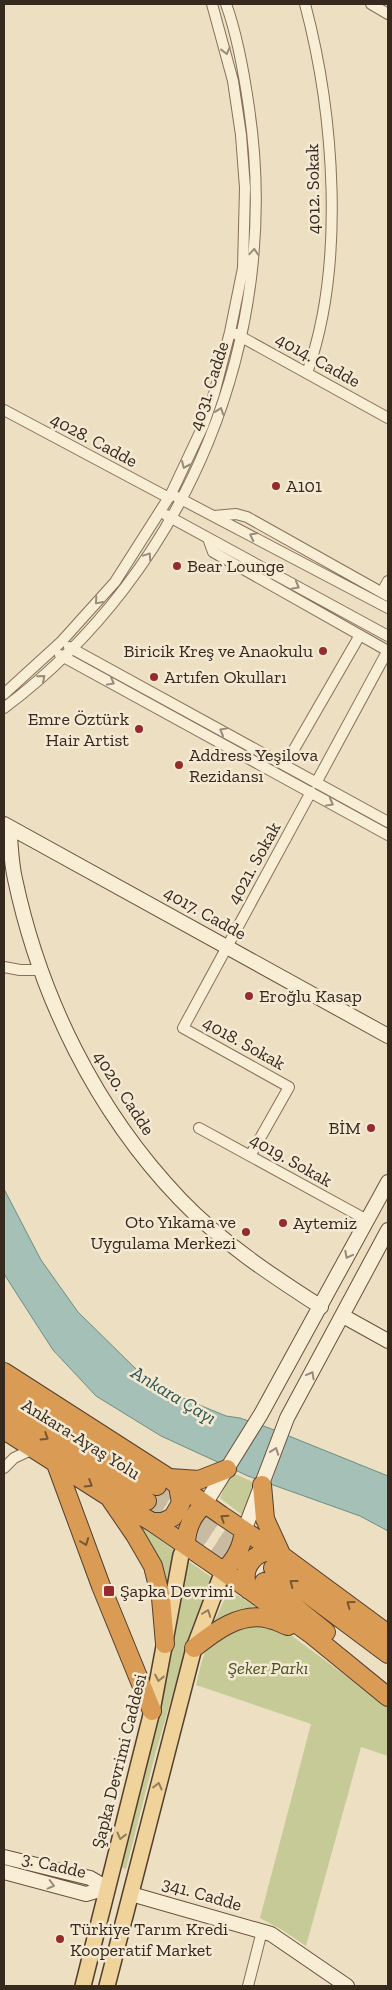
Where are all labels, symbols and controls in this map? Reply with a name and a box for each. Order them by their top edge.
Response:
one-way arrow [220,46,230,54]
street label: 4012. Sokak [301,143,325,234]
one-way arrow [249,248,260,256]
street label: 4014. Cadde [272,328,364,392]
street label: 4031. Cadde [184,339,234,433]
one-way arrow [214,407,224,415]
street label: 4028. Cadde [47,408,141,472]
one-way arrow [181,460,191,469]
place label: A101 [286,475,322,497]
marker: A101 [270,480,282,492]
one-way arrow [249,532,258,542]
one-way arrow [142,552,151,561]
place label: Bear Lounge [187,555,284,577]
marker: Bear Lounge [171,560,183,572]
one-way arrow [290,580,299,590]
one-way arrow [95,596,104,605]
place label: Biricik Kreş ve Anaokulu [123,640,313,662]
marker: Biricik Kreş ve Anaokulu [317,645,329,657]
place label: Artıfen Okulları [164,666,287,688]
marker: Artıfen Okulları [148,671,160,683]
one-way arrow [36,674,45,683]
one-way arrow [105,676,114,686]
place label: Emre Öztürk Hair Artist [28,708,130,751]
marker: Emre Öztürk Hair Artist [133,723,145,735]
one-way arrow [219,727,228,737]
place label: Address Yeşilova Rezidansı [189,744,318,787]
marker: Address Yeşilova Rezidansı [173,759,185,771]
one-way arrow [325,797,334,807]
street label: 4021. Sokak [222,818,286,908]
street label: 4017. Cadde [160,881,250,945]
place label: Eroğlu Kasap [259,985,362,1007]
marker: Eroğlu Kasap [243,990,255,1002]
street label: 4018. Sokak [199,1011,290,1075]
street label: 4020. Cadde [89,1047,159,1139]
place label: BİM [328,1117,361,1139]
marker: BİM [365,1122,377,1134]
street label: 4019. Sokak [246,1128,337,1192]
place label: Oto Yıkama ve Uygulama Merkezi [90,1211,236,1254]
place label: Aytemiz [293,1212,357,1234]
marker: Aytemiz [277,1217,289,1229]
marker: Oto Yıkama ve Uygulama Merkezi [240,1226,252,1238]
one-way arrow [345,1250,355,1259]
water label: Ankara Çayı [126,1360,221,1429]
one-way arrow [304,1371,314,1380]
street label: Ankara-Ayaş Yolu [18,1394,144,1484]
one-way arrow [40,1431,49,1441]
one-way arrow [269,1448,279,1456]
one-way arrow [84,1478,93,1488]
one-way arrow [221,1514,230,1524]
one-way arrow [79,1537,89,1546]
place label: Şapka Devrimi [120,1580,234,1602]
one-way arrow [289,1580,299,1589]
marker: Şapka Devrimi [102,1584,116,1598]
one-way arrow [346,1601,355,1610]
one-way arrow [201,1609,211,1618]
park label: Şeker Parkı [228,1657,308,1679]
street label: Şapka Devrimi Caddesi [87,1671,151,1851]
one-way arrow [154,1673,165,1682]
one-way arrow [153,1783,163,1791]
one-way arrow [116,1831,126,1839]
street label: 3. Cadde [20,1847,88,1883]
street label: 341. Cadde [160,1872,244,1916]
one-way arrow [46,1879,54,1889]
place label: Türkiye Tarım Kredi Kooperatif Market [70,1918,228,1961]
marker: Türkiye Tarım Kredi Kooperatif Market [54,1933,66,1945]

